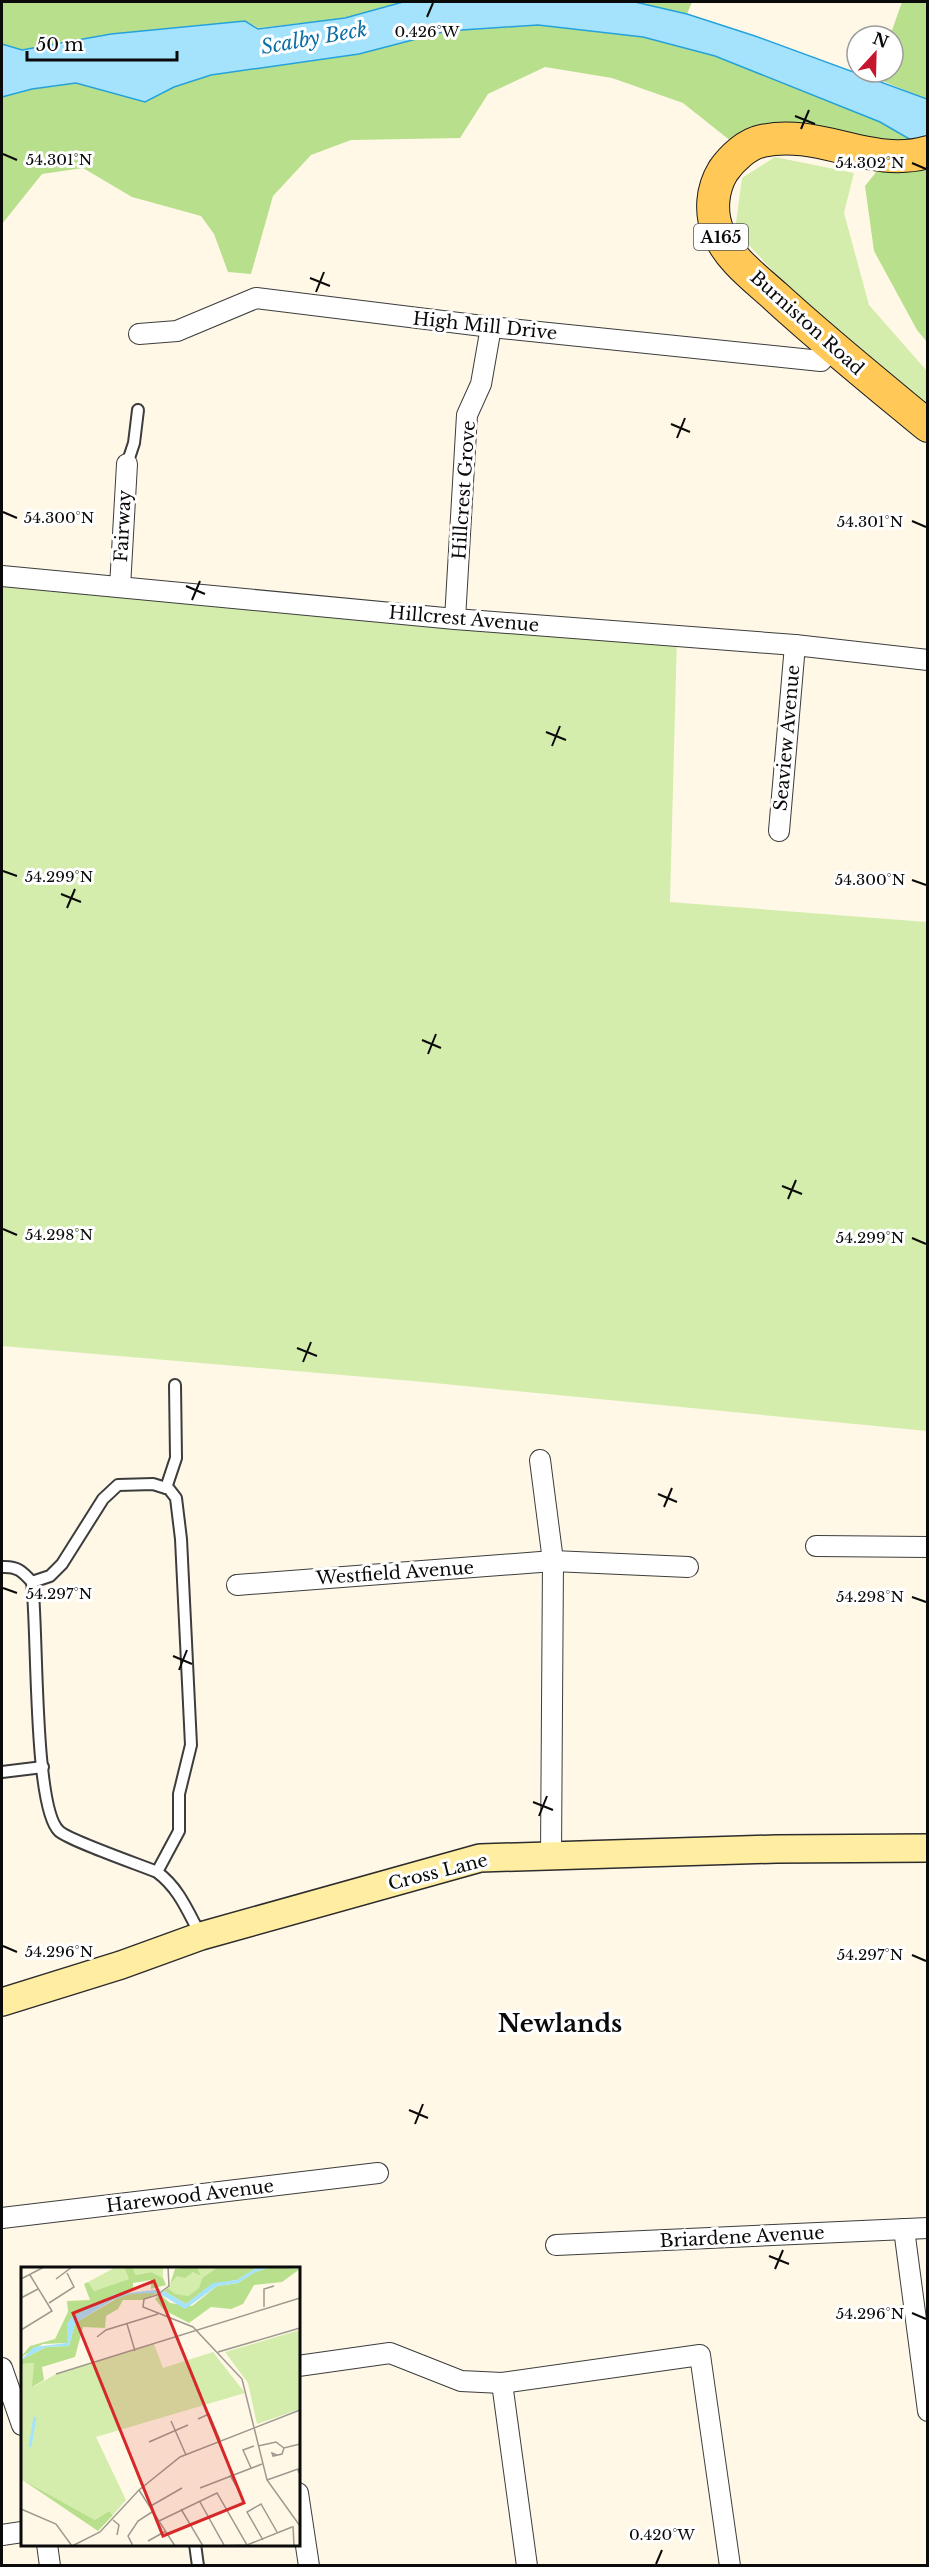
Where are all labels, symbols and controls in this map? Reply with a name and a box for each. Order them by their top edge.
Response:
water label: Scalby Beck [259,17,369,59]
text: 0.426°W [395,22,460,41]
scale bar [27,24,177,62]
north arrow [845,24,905,84]
text: N [870,28,891,52]
text: 50 m [36,34,84,56]
text: 54.301°N [26,150,92,169]
text: 54.302°N [835,153,905,172]
road number: A165 [694,224,748,250]
street label: Burniston Road [746,266,868,380]
street label: High Mill Drive [412,307,558,345]
street label: Hillcrest Grove [448,420,480,560]
street label: Fairway [110,489,136,563]
text: 54.300°N [24,508,94,527]
text: 54.301°N [837,512,903,531]
street label: Hillcrest Avenue [388,601,540,637]
street label: Seaview Avenue [770,664,804,812]
text: 54.299°N [25,867,93,886]
text: 54.300°N [835,870,905,889]
text: 54.298°N [25,1225,93,1244]
text: 54.299°N [836,1228,904,1247]
street label: Westfield Avenue [314,1557,475,1590]
text: 54.297°N [26,1584,92,1603]
text: 54.298°N [836,1587,904,1606]
street label: Cross Lane [386,1849,490,1895]
text: 54.296°N [25,1942,93,1961]
text: 54.297°N [837,1945,903,1964]
district label: Newlands [498,2009,622,2038]
street label: Harewood Avenue [105,2175,275,2217]
street label: Briardene Avenue [659,2222,825,2252]
inset map [21,2267,300,2546]
text: 54.296°N [836,2304,904,2323]
text: 0.420°W [629,2525,695,2544]

